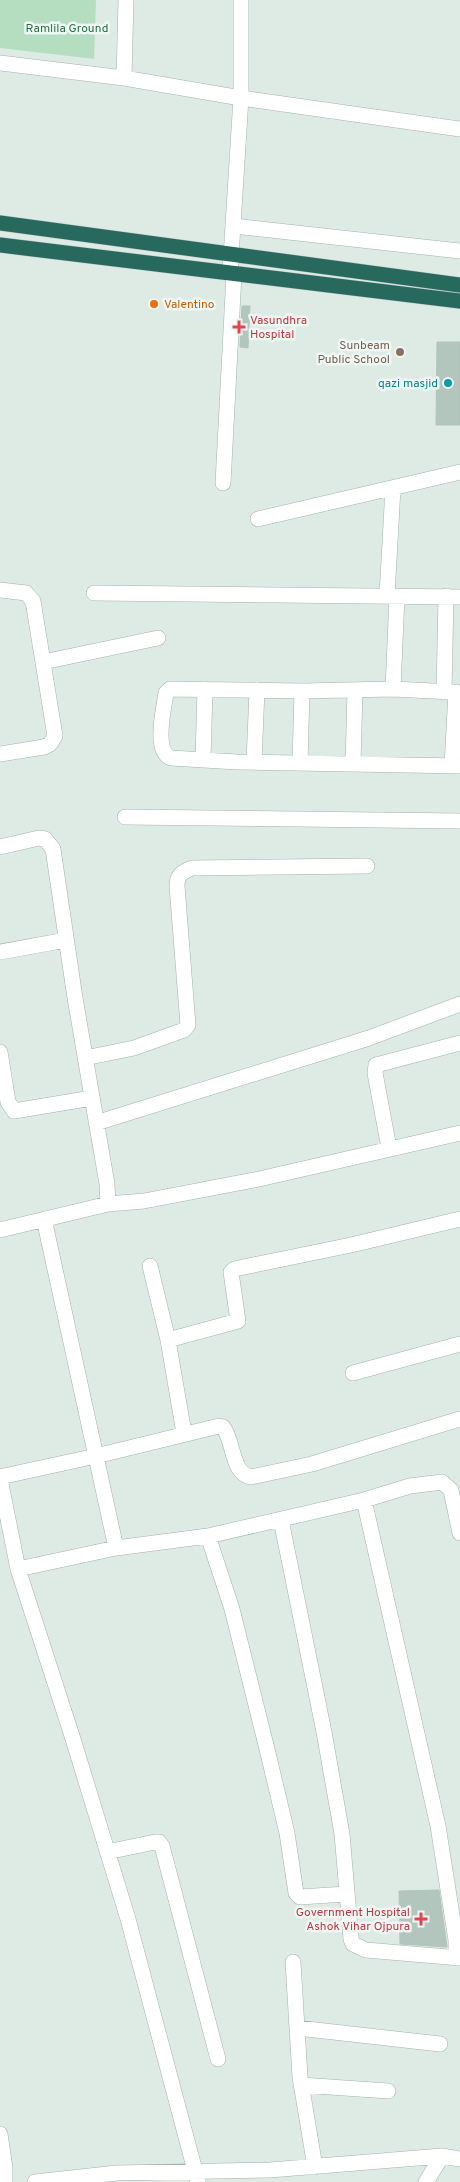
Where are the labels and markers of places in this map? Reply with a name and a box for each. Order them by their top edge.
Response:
place label: Valentino [164,297,215,313]
marker: Valentino [148,298,160,310]
place label: Vasundhra Hospital [250,313,307,343]
marker: Vasundhra Hospital [232,320,246,334]
place label: Sunbeam Public School [317,338,390,368]
marker: Sunbeam Public School [394,346,406,358]
place label: qazi masjid [378,376,438,392]
marker: qazi masjid [442,377,454,389]
place label: Government Hospital Ashok Vihar Ojpura [296,1905,410,1935]
marker: Government Hospital Ashok Vihar Ojpura [414,1912,428,1926]

